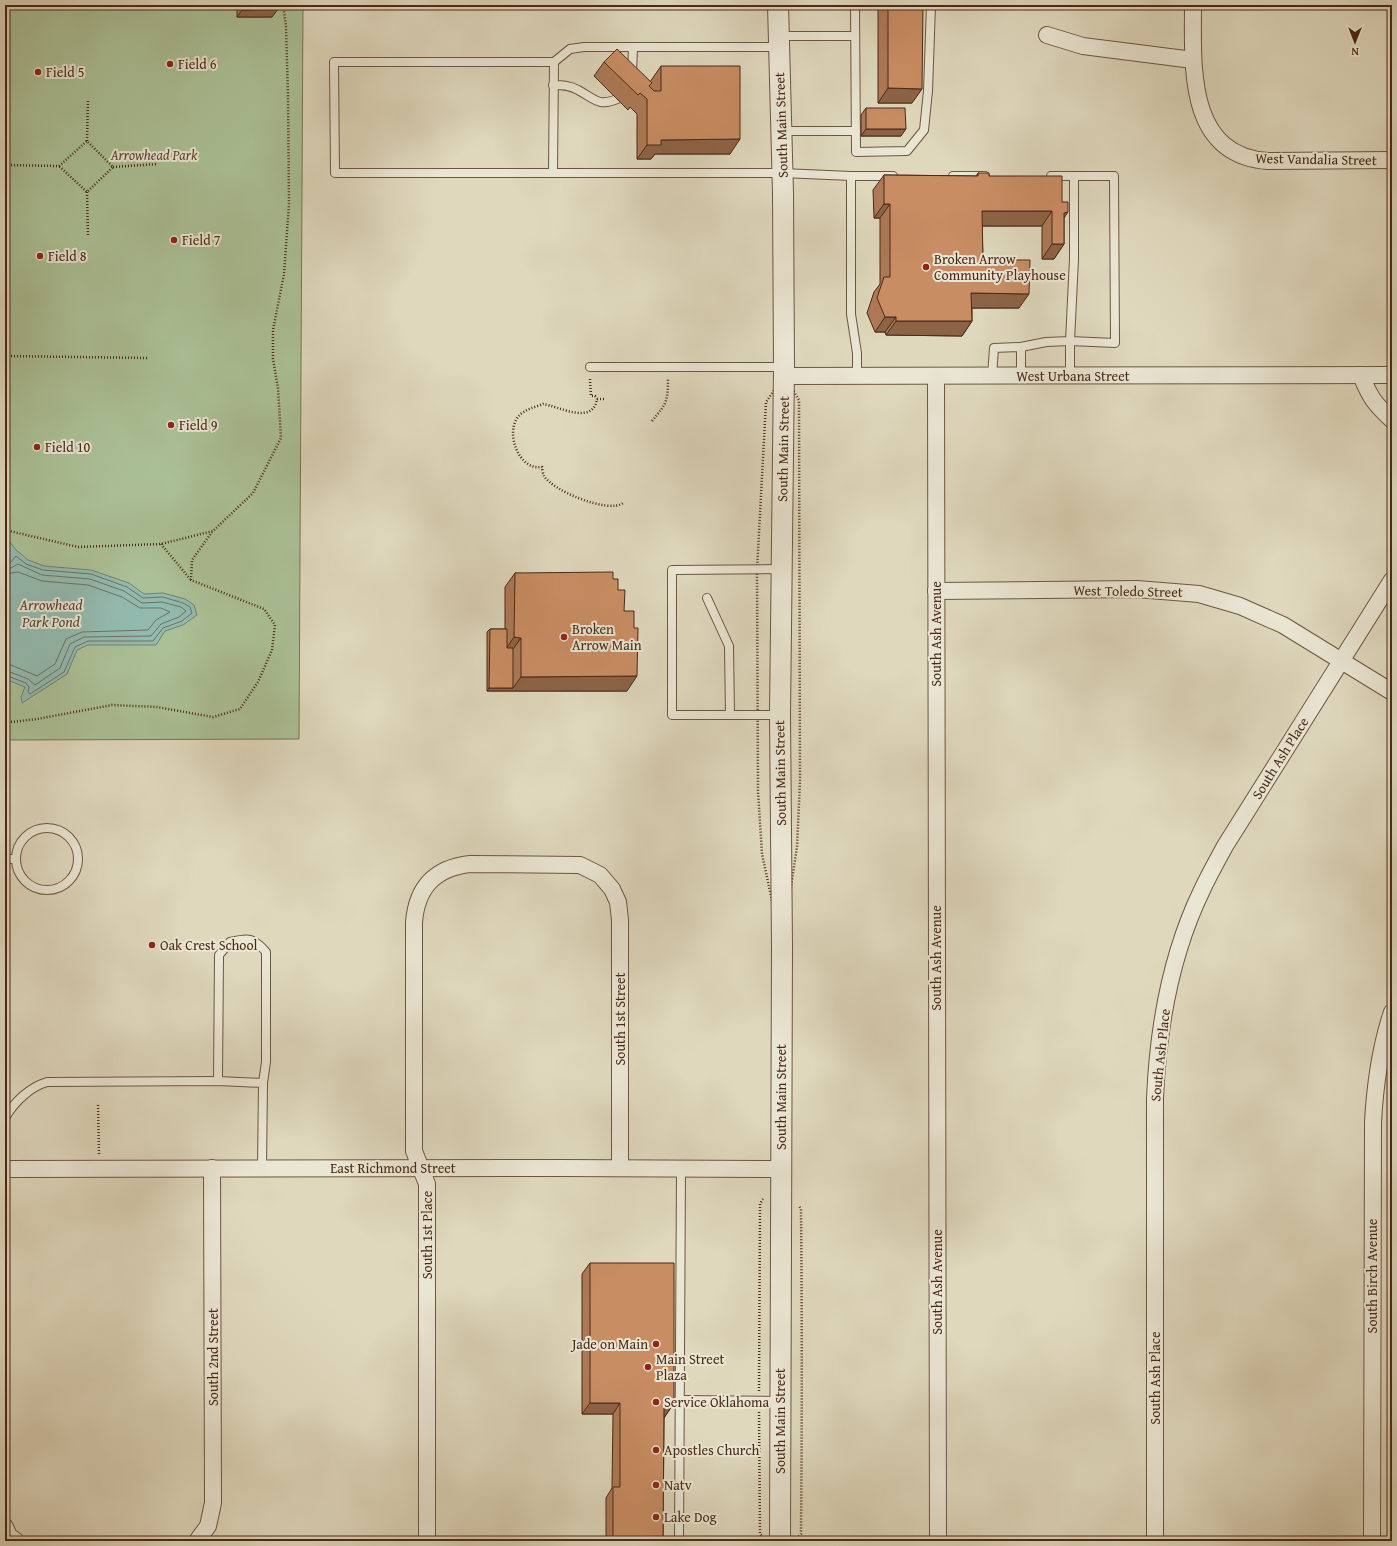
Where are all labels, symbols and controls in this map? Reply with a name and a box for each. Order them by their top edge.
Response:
north arrow [1335,22,1375,62]
text: N [1351,44,1359,60]
place label: Field 6 [178,54,217,74]
marker: Field 6 [165,59,175,69]
place label: Field 5 [46,62,85,82]
marker: Field 5 [33,67,43,77]
street label: South Main Street [769,72,793,178]
park label: Arrowhead Park [110,145,198,165]
street label: West Vandalia Street [1255,148,1377,170]
place label: Field 7 [182,230,221,250]
marker: Field 7 [169,235,179,245]
place label: Field 8 [48,246,87,266]
place label: Broken Arrow Community Playhouse [934,249,1066,285]
marker: Field 8 [35,251,45,261]
marker: Broken Arrow Community Playhouse [921,262,931,272]
street label: West Urbana Street [1016,366,1130,386]
street label: South Main Street [772,396,794,502]
place label: Field 9 [179,415,218,435]
marker: Field 9 [166,420,176,430]
place label: Field 10 [45,437,91,457]
marker: Field 10 [32,442,42,452]
street label: West Toledo Street [1073,580,1183,602]
street label: South Ash Avenue [926,581,946,687]
water label: Arrowhead Park Pond [18,594,83,632]
place label: Broken Arrow Main [572,619,642,655]
marker: Broken Arrow Main [559,632,569,642]
street label: South Ash Place [1247,713,1313,803]
street label: South Main Street [769,720,791,826]
street label: South Ash Avenue [926,905,946,1011]
place label: Oak Crest School [160,935,258,955]
marker: Oak Crest School [147,940,157,950]
street label: South 1st Street [610,972,630,1066]
street label: South Ash Place [1145,1007,1175,1102]
street label: South Main Street [771,1044,791,1150]
street label: East Richmond Street [330,1158,456,1178]
street label: South 1st Place [417,1190,437,1279]
street label: South Birch Avenue [1362,1218,1382,1333]
street label: South Ash Avenue [927,1229,947,1335]
street label: South 2nd Street [203,1308,223,1406]
street label: South Ash Place [1145,1331,1165,1425]
place label: Jade on Main [570,1334,648,1354]
marker: Jade on Main [651,1339,661,1349]
place label: Main Street Plaza [656,1349,724,1385]
marker: Main Street Plaza [643,1362,653,1372]
street label: South Main Street [770,1368,790,1474]
place label: Service Oklahoma [664,1392,770,1412]
marker: Service Oklahoma [651,1397,661,1407]
place label: Apostles Church [664,1440,759,1460]
marker: Apostles Church [651,1445,661,1455]
place label: Natv [664,1475,692,1495]
marker: Natv [651,1480,661,1490]
place label: Lake Dog [664,1507,717,1527]
marker: Lake Dog [651,1512,661,1522]

